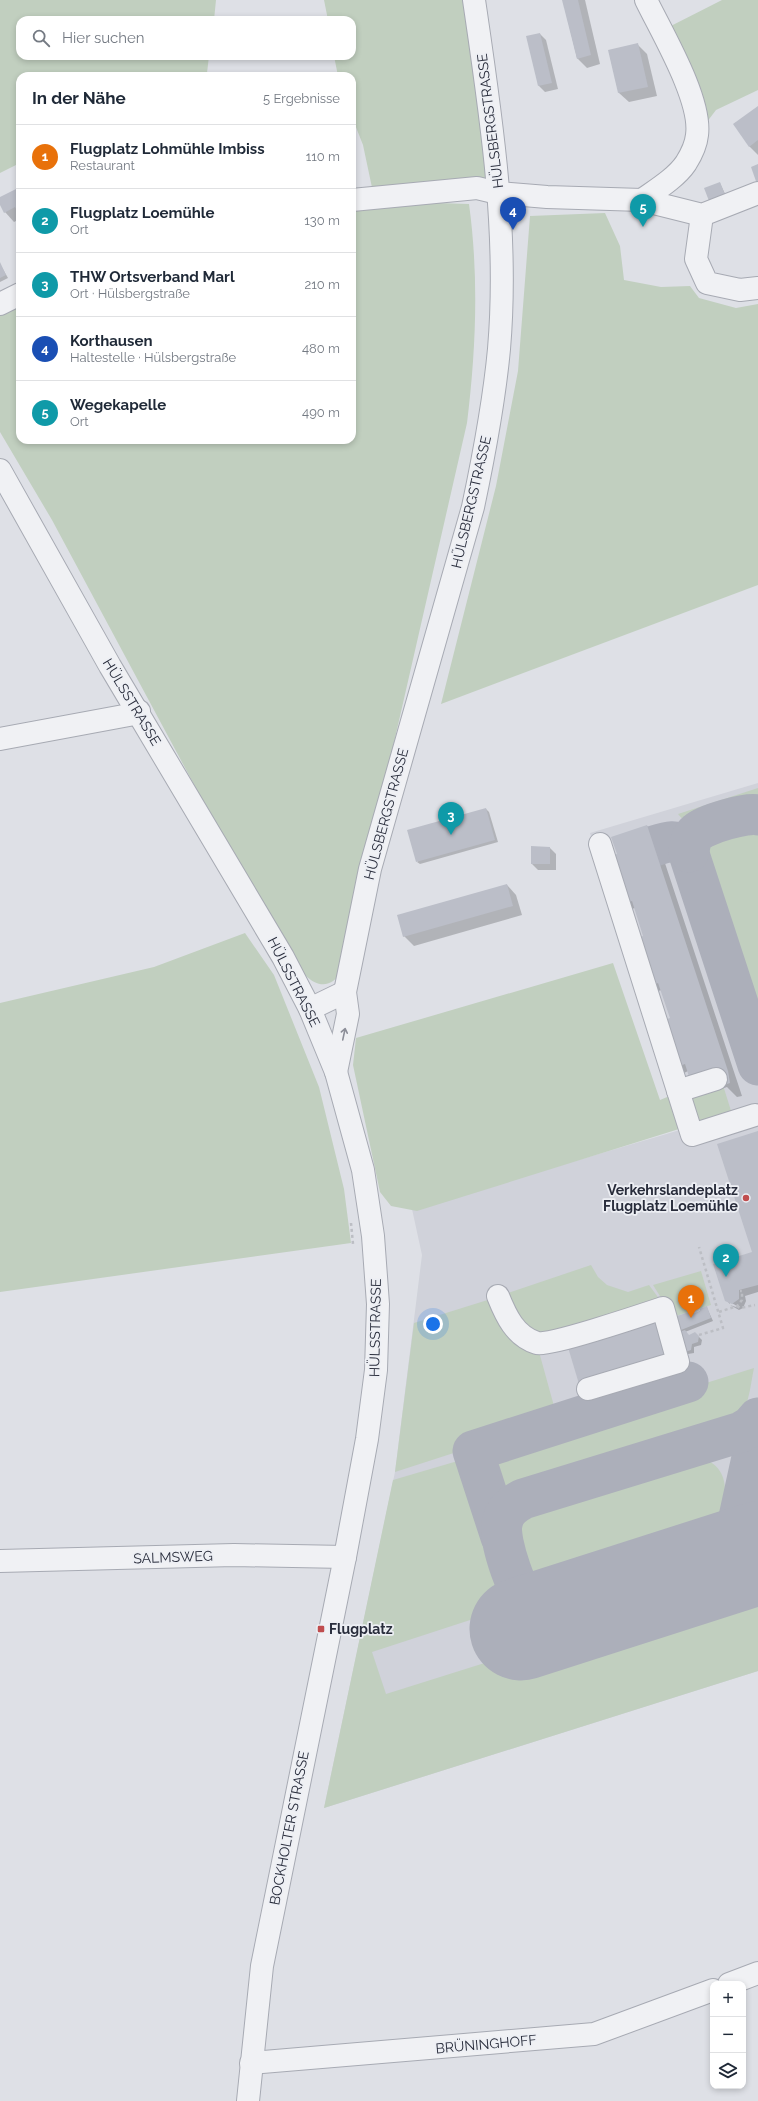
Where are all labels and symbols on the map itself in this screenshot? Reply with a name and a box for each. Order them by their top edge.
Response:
street label: HÜLSBERGSTRASSE [472,53,506,189]
pin: 5 [630,194,656,227]
pin: 4 [500,197,526,230]
street label: HÜLSBERGSTRASSE [446,434,494,570]
street label: HÜLSSTRASSE [100,655,166,748]
street label: HÜLSBERGSTRASSE [359,746,411,882]
pin: 3 [438,802,464,835]
street label: HÜLSSTRASSE [265,934,325,1030]
one-way arrow [340,1028,348,1041]
place label: Verkehrslandeplatz Flugplatz Loemühle [603,1182,739,1214]
marker: Verkehrslandeplatz Flugplatz Loemühle [741,1193,751,1203]
pin: 2 [713,1244,739,1277]
street label: HÜLSSTRASSE [364,1279,384,1377]
pin: 1 [678,1285,704,1318]
your location [423,1314,443,1334]
street label: SALMSWEG [133,1548,213,1566]
place label: Flugplatz [329,1621,393,1637]
marker: Flugplatz [316,1624,326,1634]
street label: BOCKHOLTER STRASSE [266,1750,312,1906]
street label: BRÜNINGHOFF [435,2030,537,2056]

